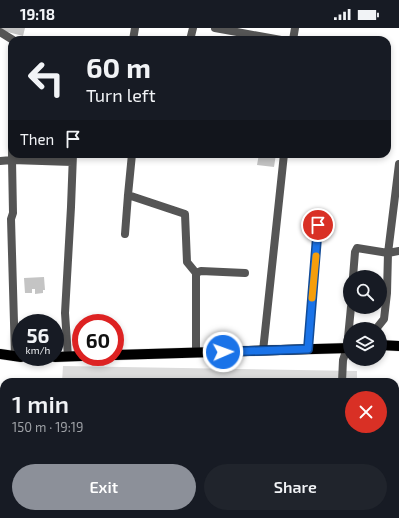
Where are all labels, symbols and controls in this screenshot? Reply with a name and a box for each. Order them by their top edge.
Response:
text: 19:18 [20,5,55,23]
text: 60 m [86,50,151,84]
icon: left [20,52,72,104]
text: Turn left [86,84,156,106]
icon: arrive [62,128,84,150]
text: Then [20,130,54,148]
pin [301,208,335,242]
icon: arrive [307,214,329,236]
map controls [343,270,387,366]
button: search [343,270,387,314]
speed limit sign: 60 [72,314,124,366]
button: layers [343,322,387,366]
text: 56 [27,323,49,347]
position arrow [202,331,244,373]
text: km/h [26,344,50,356]
text: 1 min [12,389,69,418]
button: close [345,391,387,433]
text: 150 m · 19:19 [12,419,83,435]
button: Exit [12,464,196,510]
button: Share [204,464,387,510]

